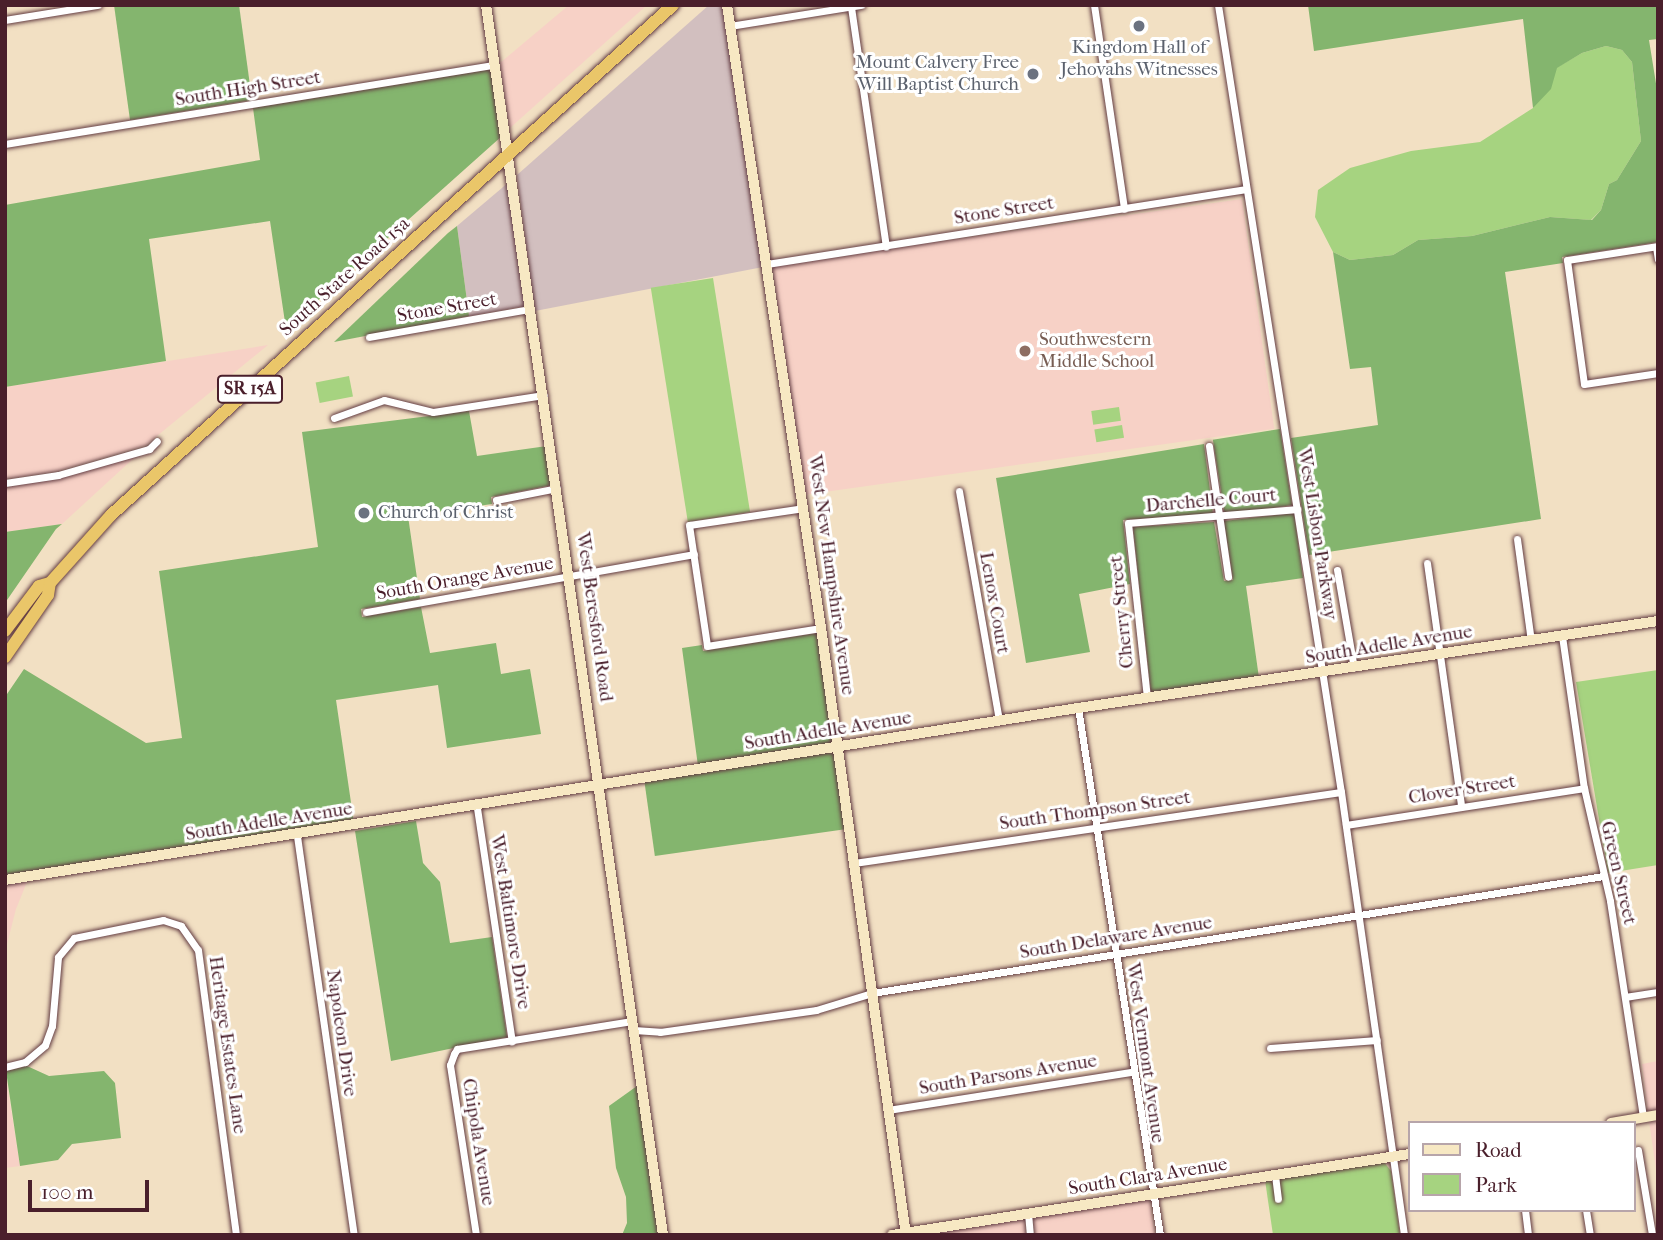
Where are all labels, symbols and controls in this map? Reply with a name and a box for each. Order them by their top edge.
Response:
marker: Kingdom Hall of Jehovahs Witnesses [1131,18,1147,34]
place label: Kingdom Hall of Jehovahs Witnesses [1060,37,1218,81]
place label: Mount Calvery Free Will Baptist Church [856,52,1019,96]
street label: South High Street [174,66,322,112]
marker: Mount Calvery Free Will Baptist Church [1025,66,1041,82]
street label: Stone Street [953,192,1055,230]
street label: South State Road 15a [275,213,415,341]
street label: Stone Street [395,288,499,328]
place label: Southwestern Middle School [1039,329,1154,373]
marker: Southwestern Middle School [1017,343,1033,359]
road number: SR 15A [217,374,283,404]
street label: West Lisbon Parkway [1292,446,1342,622]
street label: West New Hampshire Avenue [803,454,859,696]
street label: Darchelle Court [1145,484,1277,518]
place label: Church of Christ [378,502,514,524]
marker: Church of Christ [356,505,372,521]
street label: West Beresford Road [571,531,617,703]
street label: Lenox Court [974,550,1014,656]
street label: South Orange Avenue [375,552,555,606]
street label: Cherry Street [1105,554,1139,670]
street label: South Adelle Avenue [1304,621,1474,669]
street label: South Adelle Avenue [743,707,913,755]
street label: Clover Street [1407,770,1517,810]
street label: South Thompson Street [998,786,1192,836]
street label: South Adelle Avenue [184,798,354,846]
street label: Green Street [1595,819,1641,927]
street label: West Baltimore Drive [485,833,535,1011]
street label: South Delaware Avenue [1018,912,1214,964]
street label: Heritage Estates Lane [203,955,251,1135]
street label: West Vermont Avenue [1121,961,1169,1145]
street label: Napoleon Drive [321,968,361,1098]
street label: South Parsons Avenue [918,1050,1098,1100]
street label: Chipola Avenue [457,1077,499,1207]
legend [1408,1121,1635,1212]
text: Road [1475,1138,1522,1162]
street label: South Clara Avenue [1067,1153,1229,1201]
scale bar [32,1166,152,1210]
text: Park [1475,1173,1517,1197]
text: 100 m [41,1180,94,1204]

